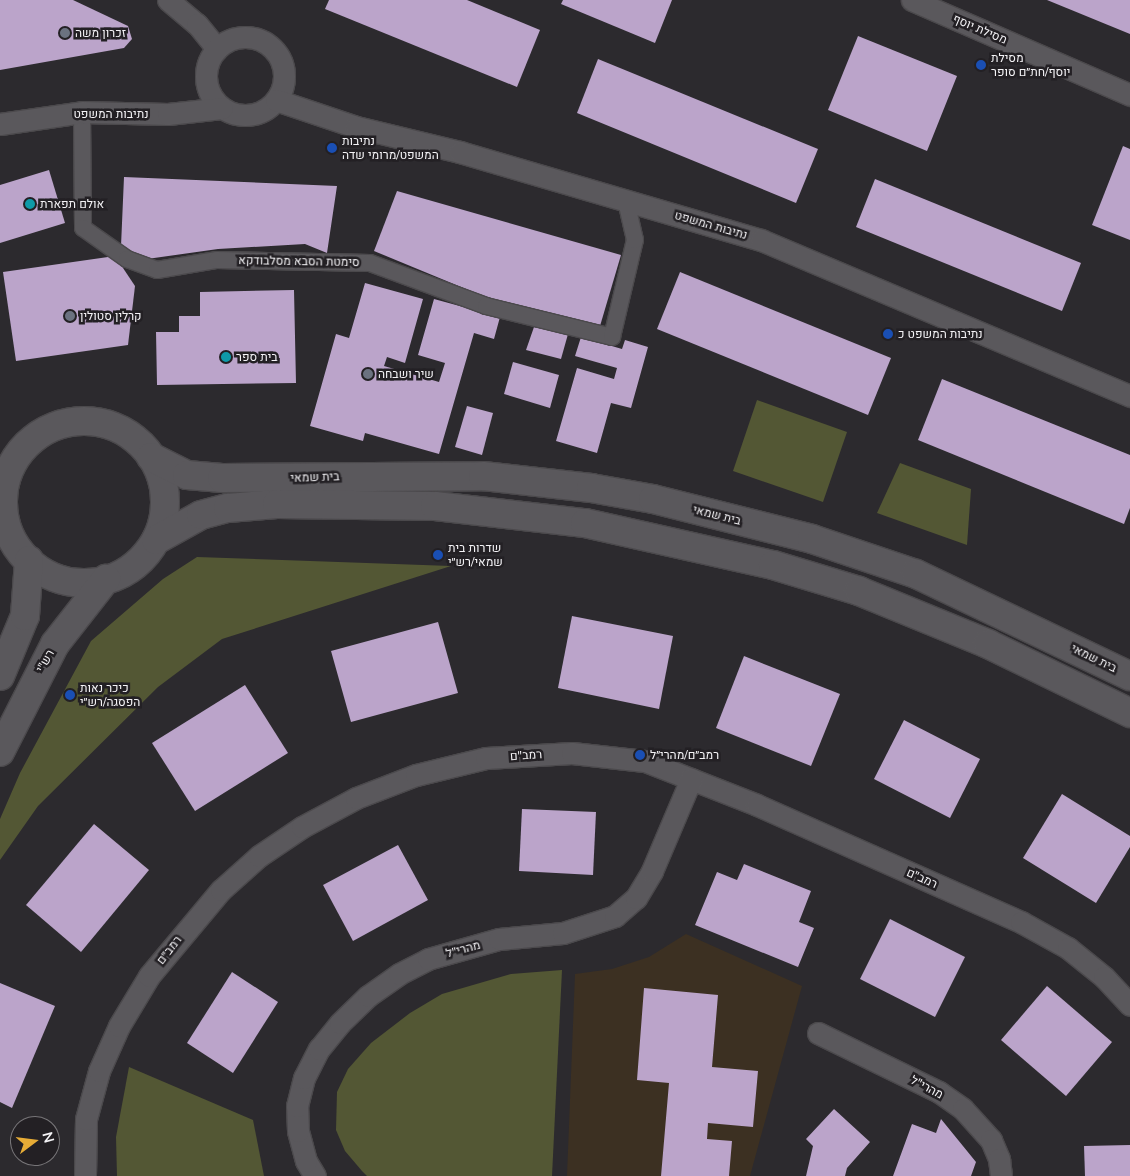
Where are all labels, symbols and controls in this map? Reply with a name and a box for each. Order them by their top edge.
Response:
street label: מסילת יוסף [951,11,1009,47]
place label: זכרון משה [75,26,126,40]
marker: זכרון משה [59,27,71,39]
place label: מסילת יוסף/חת״ם סופר [991,51,1070,79]
marker: מסילת יוסף/חת״ם סופר [975,59,987,71]
street label: נתיבות המשפט [73,107,149,121]
place label: נתיבות המשפט/מרומי שדה [342,134,439,162]
marker: נתיבות המשפט/מרומי שדה [326,142,338,154]
place label: אולם תפארת [40,197,104,211]
marker: אולם תפארת [24,198,36,210]
street label: נתיבות המשפט [673,208,749,242]
street label: סימטת הסבא מסלבודקא [238,253,360,269]
place label: קרלין סטולין [80,309,142,323]
marker: קרלין סטולין [64,310,76,322]
place label: נתיבות המשפט כ [898,327,983,341]
marker: נתיבות המשפט כ [882,328,894,340]
place label: בית ספר [236,350,278,364]
marker: בית ספר [220,351,232,363]
place label: שיר ושבחה [378,367,434,381]
marker: שיר ושבחה [362,368,374,380]
street label: בית שמאי [290,469,340,485]
street label: בית שמאי [691,502,743,528]
place label: שדרות בית שמאי/רש״י [448,541,503,569]
marker: שדרות בית שמאי/רש״י [432,549,444,561]
street label: בית שמאי [1069,641,1119,675]
street label: רש"י [33,647,57,675]
place label: כיכר נאות הפסגה/רש״י [80,681,140,709]
marker: כיכר נאות הפסגה/רש״י [64,689,76,701]
street label: רמב"ם [509,747,543,763]
place label: רמב״ם/מהרי״ל [650,748,719,762]
marker: רמב״ם/מהרי״ל [634,749,646,761]
street label: רמב"ם [904,865,940,891]
street label: רמב"ם [153,933,185,967]
street label: מהרי"ל [444,938,482,960]
street label: מהרי"ל [908,1072,946,1102]
north arrow [10,1116,60,1166]
text: N [38,1130,59,1145]

